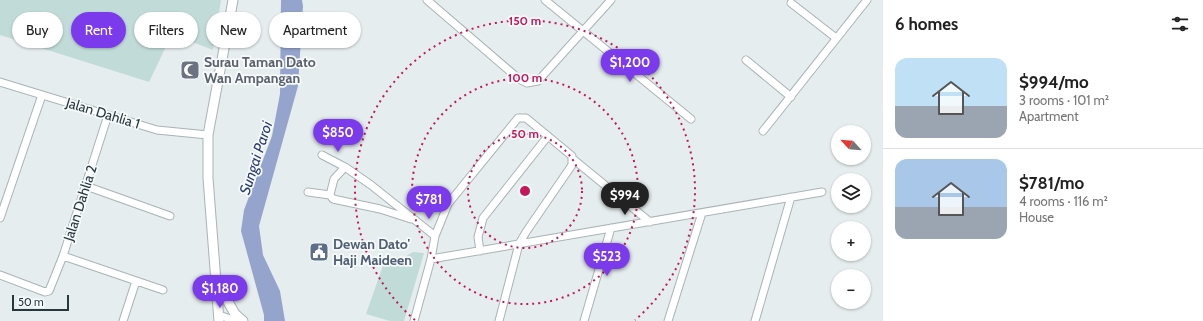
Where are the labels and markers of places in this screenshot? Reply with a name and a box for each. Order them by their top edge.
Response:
pin: $1,200 [597,49,663,83]
place label: Surau Taman Dato Wan Ampangan [204,53,316,87]
mosque icon: Surau Taman Dato Wan Ampangan [179,59,201,81]
pin: $850 [314,119,362,153]
pin: $994 [601,182,649,216]
centre of rings [518,184,532,198]
pin: $781 [405,186,453,220]
place label: Dewan Dato' Haji Maideen [333,235,412,269]
public building icon: Dewan Dato' Haji Maideen [308,241,330,263]
pin: $523 [583,243,631,277]
pin: $1,180 [187,275,253,309]

